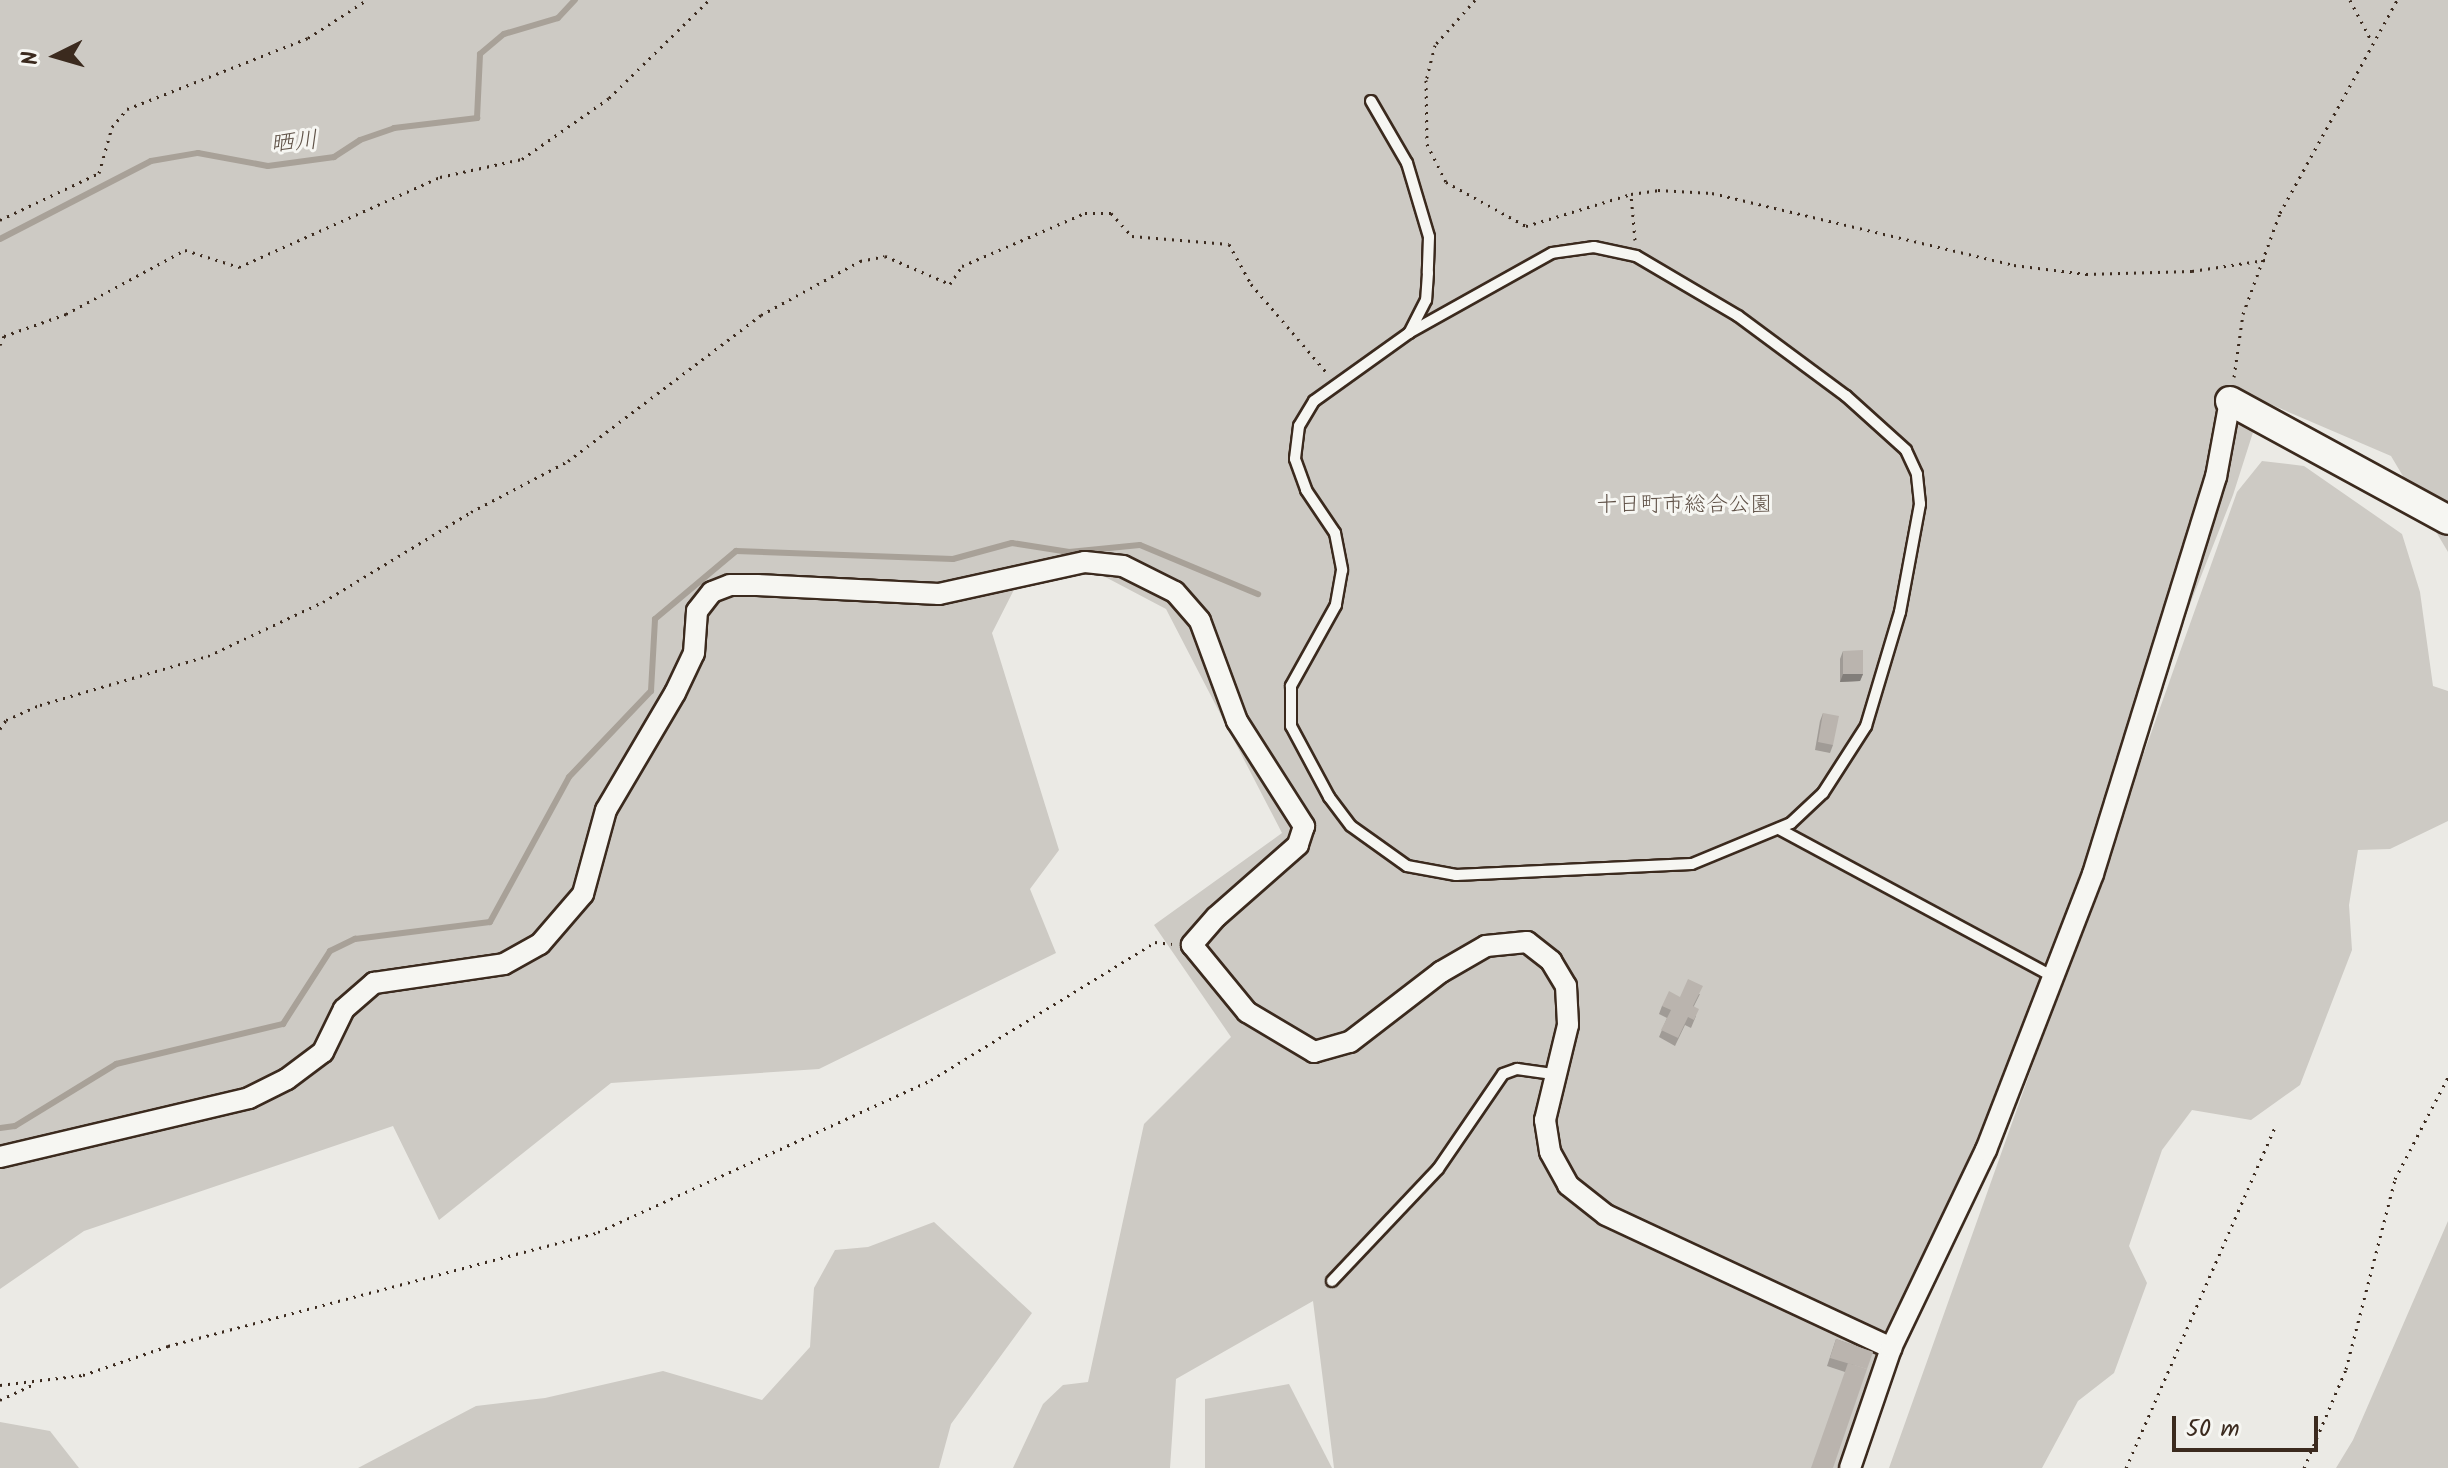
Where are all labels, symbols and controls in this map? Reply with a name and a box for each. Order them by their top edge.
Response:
north arrow [16,16,96,96]
text: N [14,50,50,67]
water label: 晒川 [269,126,319,160]
park label: 十日町市総合公園 [1596,493,1772,519]
scale bar [2176,1400,2322,1450]
text: 50 m [2186,1410,2240,1449]

